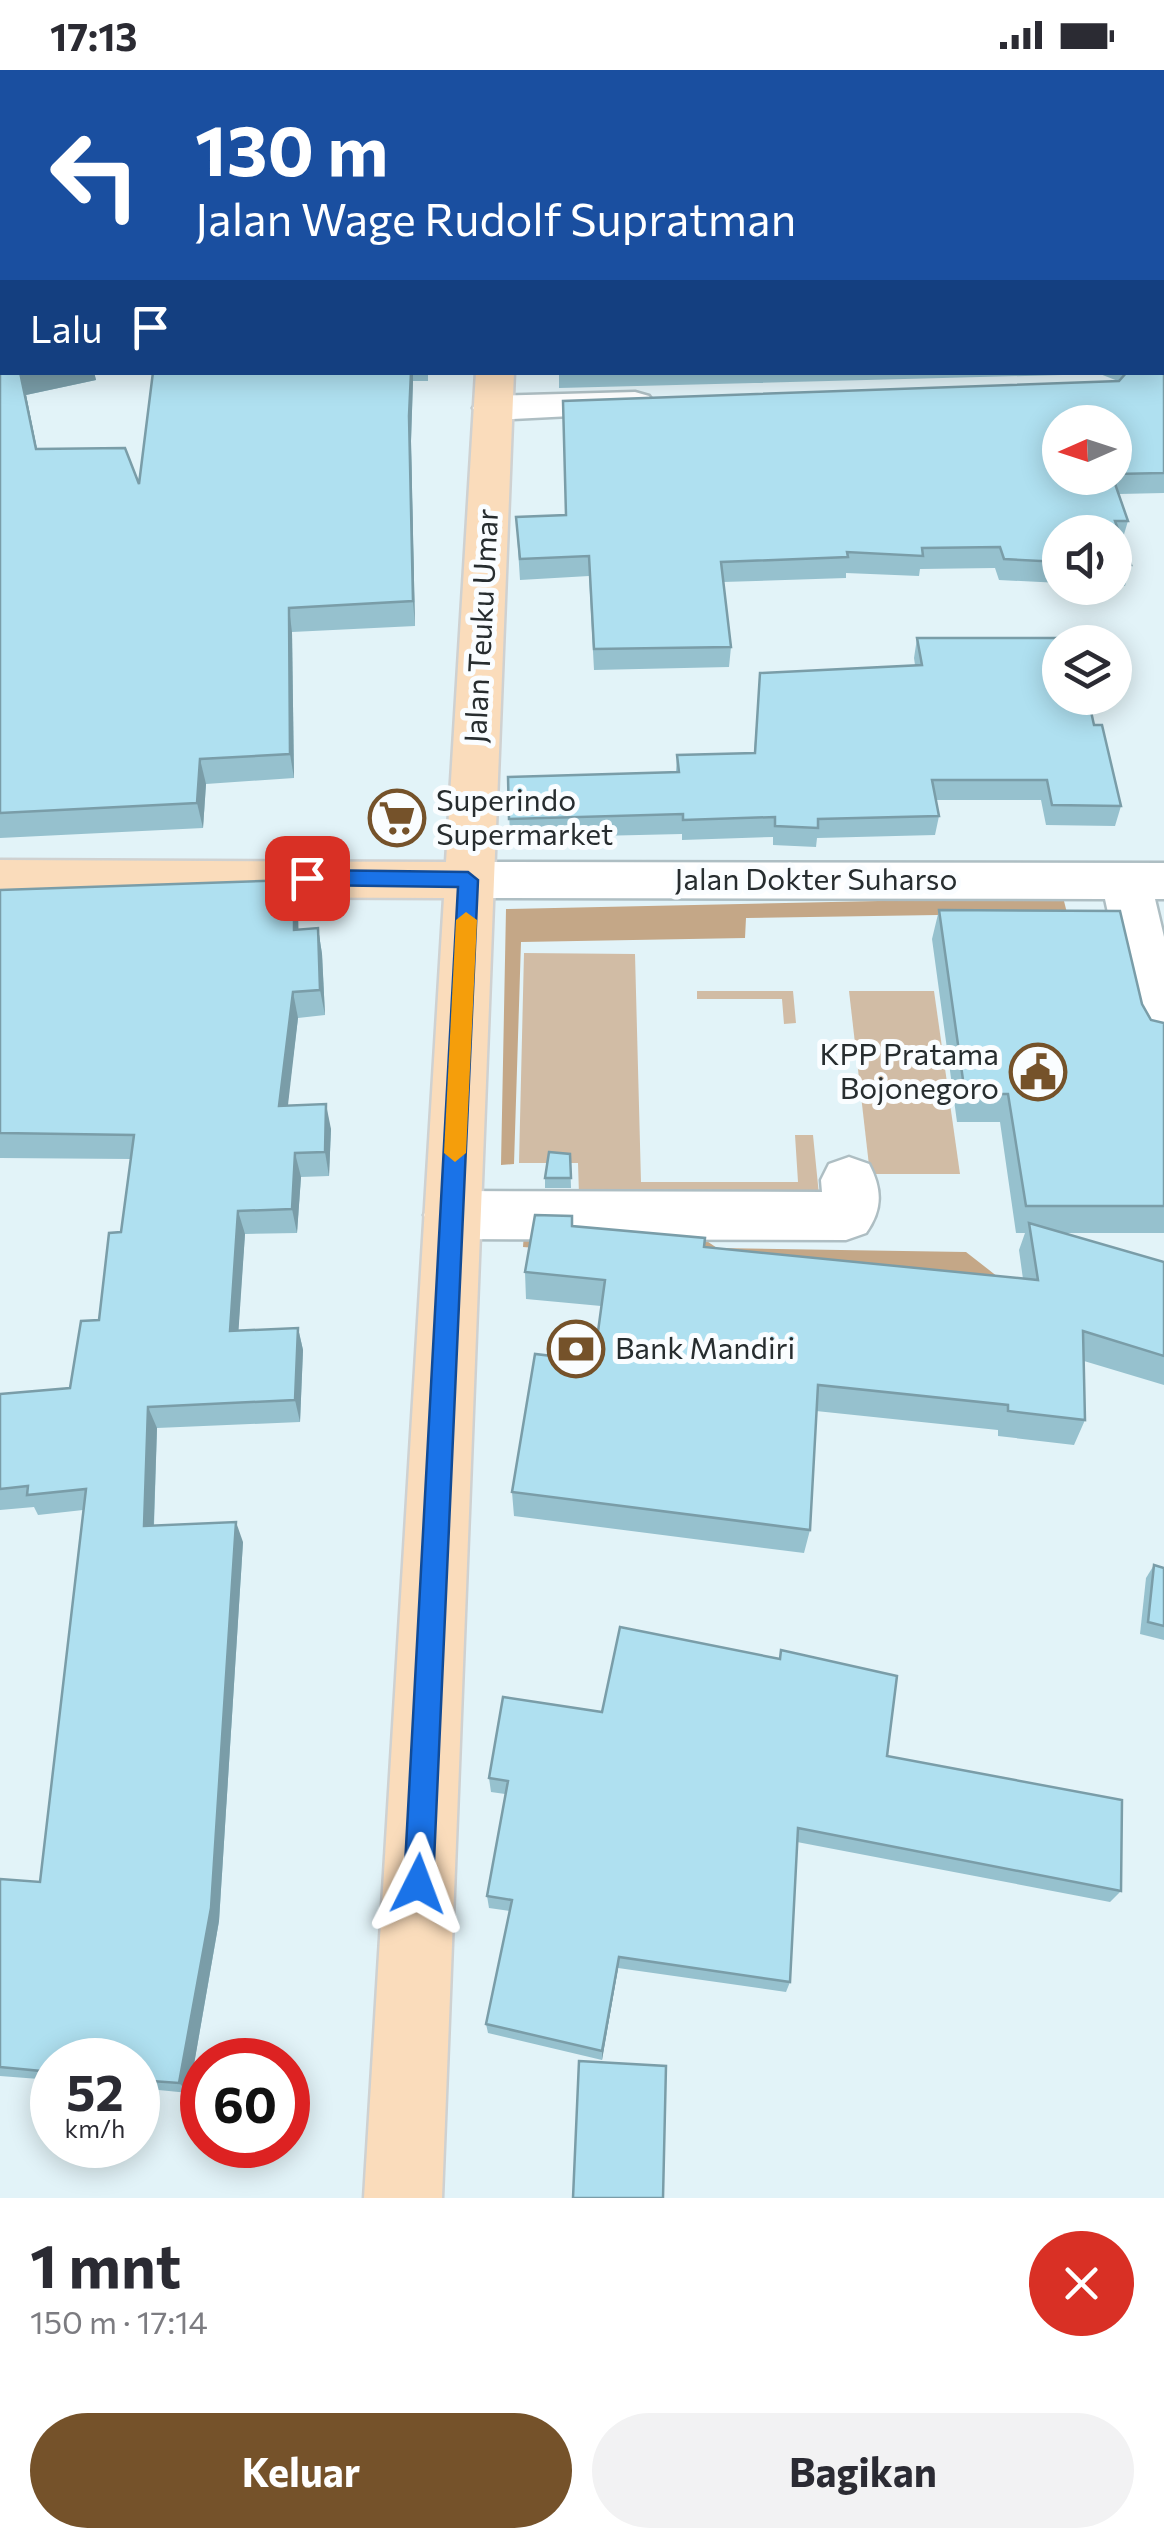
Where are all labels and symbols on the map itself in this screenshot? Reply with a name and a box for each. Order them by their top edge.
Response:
north arrow [1042,405,1132,495]
street label: Jalan Teuku Umar [455,508,504,744]
place label: Superindo Supermarket [436,780,613,851]
supermarket icon: Superindo Supermarket [367,788,427,848]
pin [265,836,350,921]
street label: Jalan Dokter Suharso [675,859,957,896]
place label: KPP Pratama Bojonegoro [819,1034,999,1105]
public building icon: KPP Pratama Bojonegoro [1008,1042,1068,1102]
bank icon: Bank Mandiri [546,1319,606,1379]
place label: Bank Mandiri [615,1328,795,1365]
position arrow [366,1832,470,1936]
speed limit sign: 60 [180,2038,310,2168]

